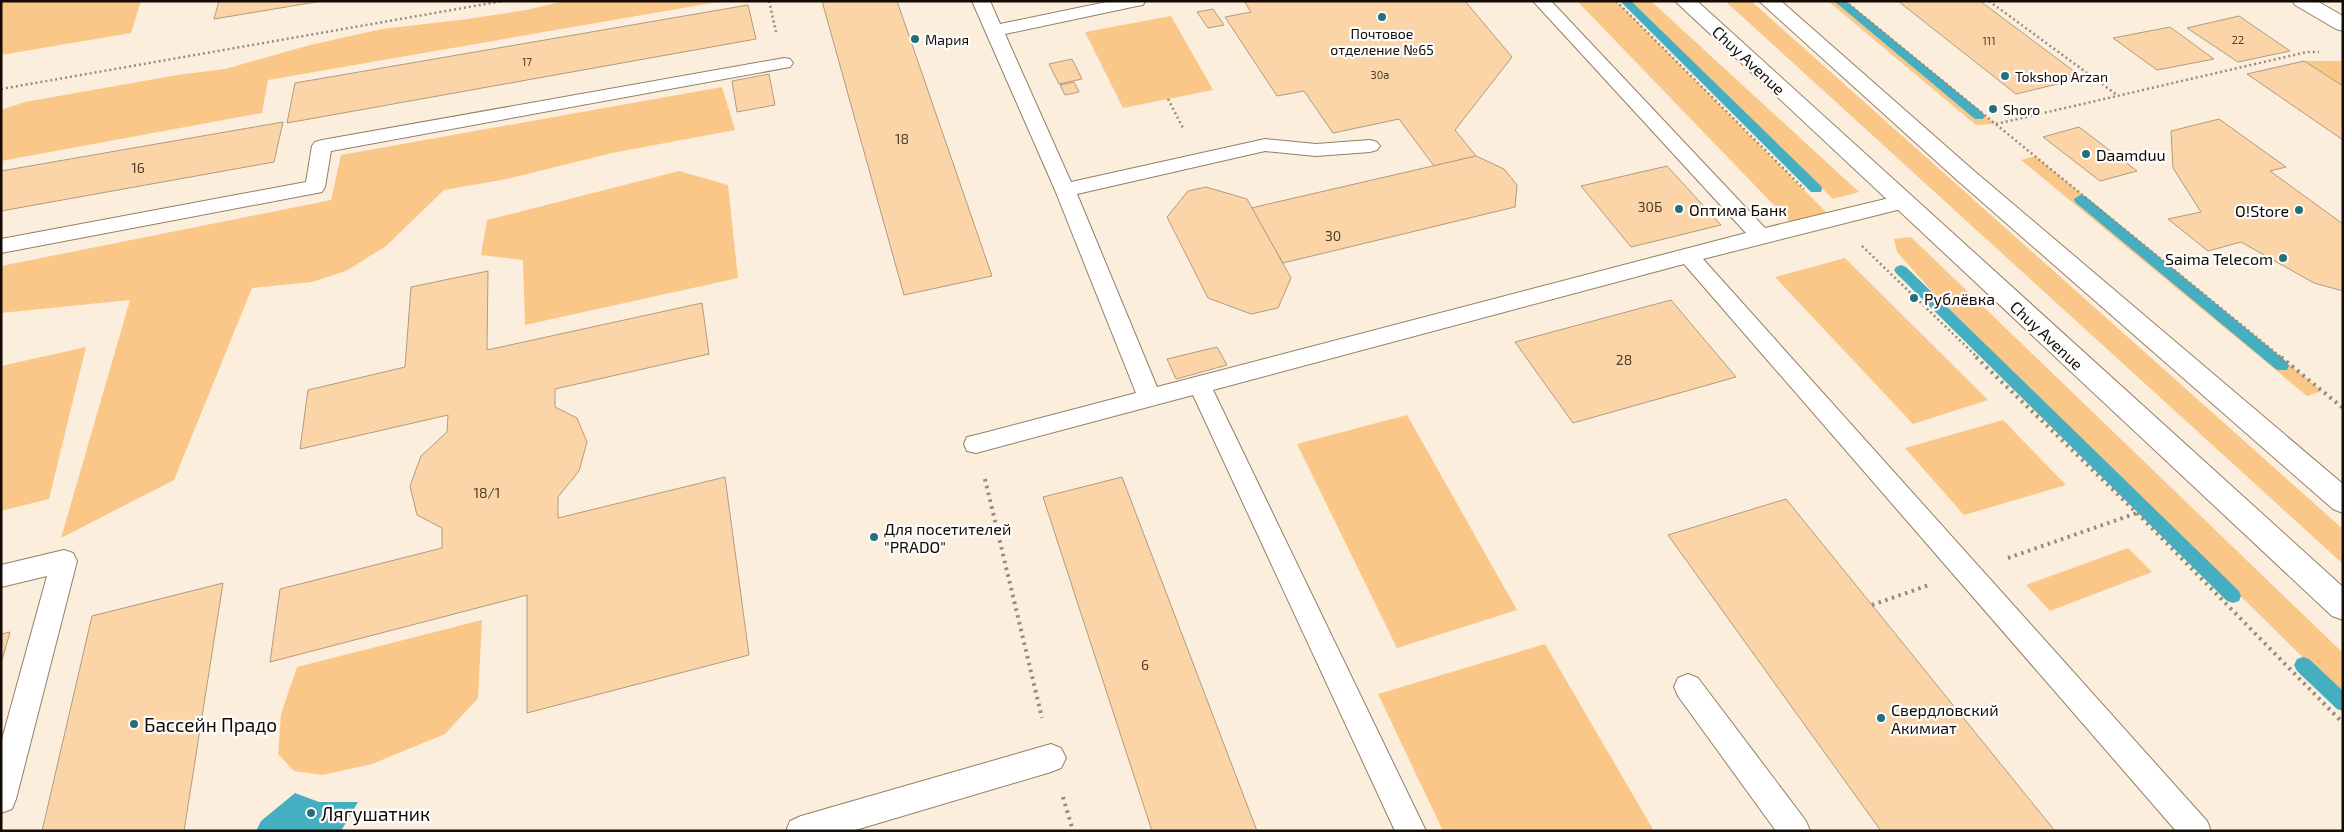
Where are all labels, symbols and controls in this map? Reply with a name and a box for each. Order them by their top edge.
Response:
marker: Почтовое отделение №65 [1376,11,1388,23]
street label: Chuy Avenue [1709,22,1789,98]
place label: Почтовое отделение №65 [1330,25,1434,58]
place label: Мария [925,31,969,48]
marker: Мария [909,33,921,45]
house number: 22 [2232,33,2244,46]
house number: 111 [1982,34,1996,47]
house number: 17 [522,55,532,68]
house number: 30а [1371,68,1389,81]
place label: Tokshop Arzan [2015,68,2108,85]
marker: Tokshop Arzan [1999,70,2011,82]
place label: Shoro [2003,101,2040,118]
marker: Shoro [1987,103,1999,115]
house number: 18 [895,130,909,147]
place label: Daamduu [2096,145,2166,164]
marker: Daamduu [2080,148,2092,160]
house number: 16 [131,159,145,176]
house number: 30Б [1638,198,1662,215]
place label: Оптима Банк [1689,200,1787,219]
place label: O!Store [2235,201,2289,220]
marker: Оптима Банк [1673,203,1685,215]
marker: O!Store [2293,204,2305,216]
house number: 30 [1325,227,1341,244]
place label: Saima Telecom [2165,249,2273,268]
marker: Saima Telecom [2277,252,2289,264]
place label: Рублёвка [1924,289,1995,309]
marker: Рублёвка [1908,292,1920,304]
street label: Chuy Avenue [2007,297,2087,373]
house number: 28 [1616,351,1632,368]
house number: 18/1 [474,484,500,501]
place label: Для посетителей "PRADO" [884,519,1011,556]
marker: Для посетителей "PRADO" [868,531,880,543]
house number: 6 [1141,656,1149,673]
place label: Свердловский Акимиат [1891,700,1999,737]
marker: Свердловский Акимиат [1875,712,1887,724]
place label: Бассейн Прадо [144,713,277,736]
marker: Бассейн Прадо [128,718,140,730]
place label: Лягушатник [321,802,430,826]
marker: Лягушатник [305,807,317,819]

